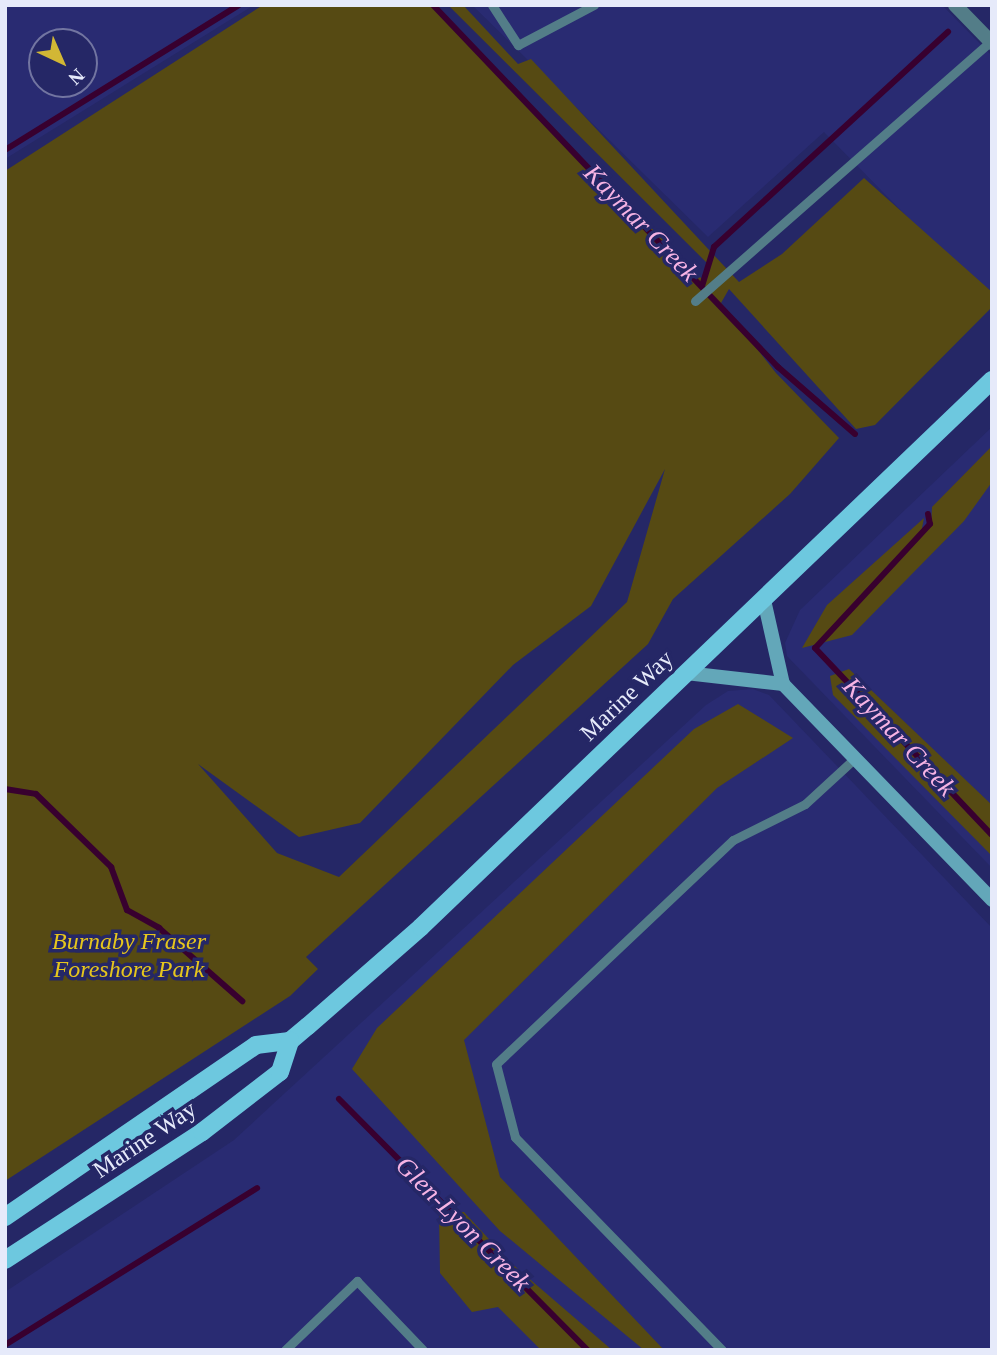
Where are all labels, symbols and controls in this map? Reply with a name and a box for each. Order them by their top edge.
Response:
north arrow [28,28,98,98]
text: N [64,65,89,89]
water label: Kaymar Creek [577,158,705,288]
street label: Marine Way [574,644,680,748]
water label: Kaymar Creek [836,671,962,803]
park label: Burnaby Fraser Foreshore Park [52,928,206,984]
street label: Marine Way [88,1095,202,1185]
water label: Glen-Lyon Creek [389,1150,537,1298]

